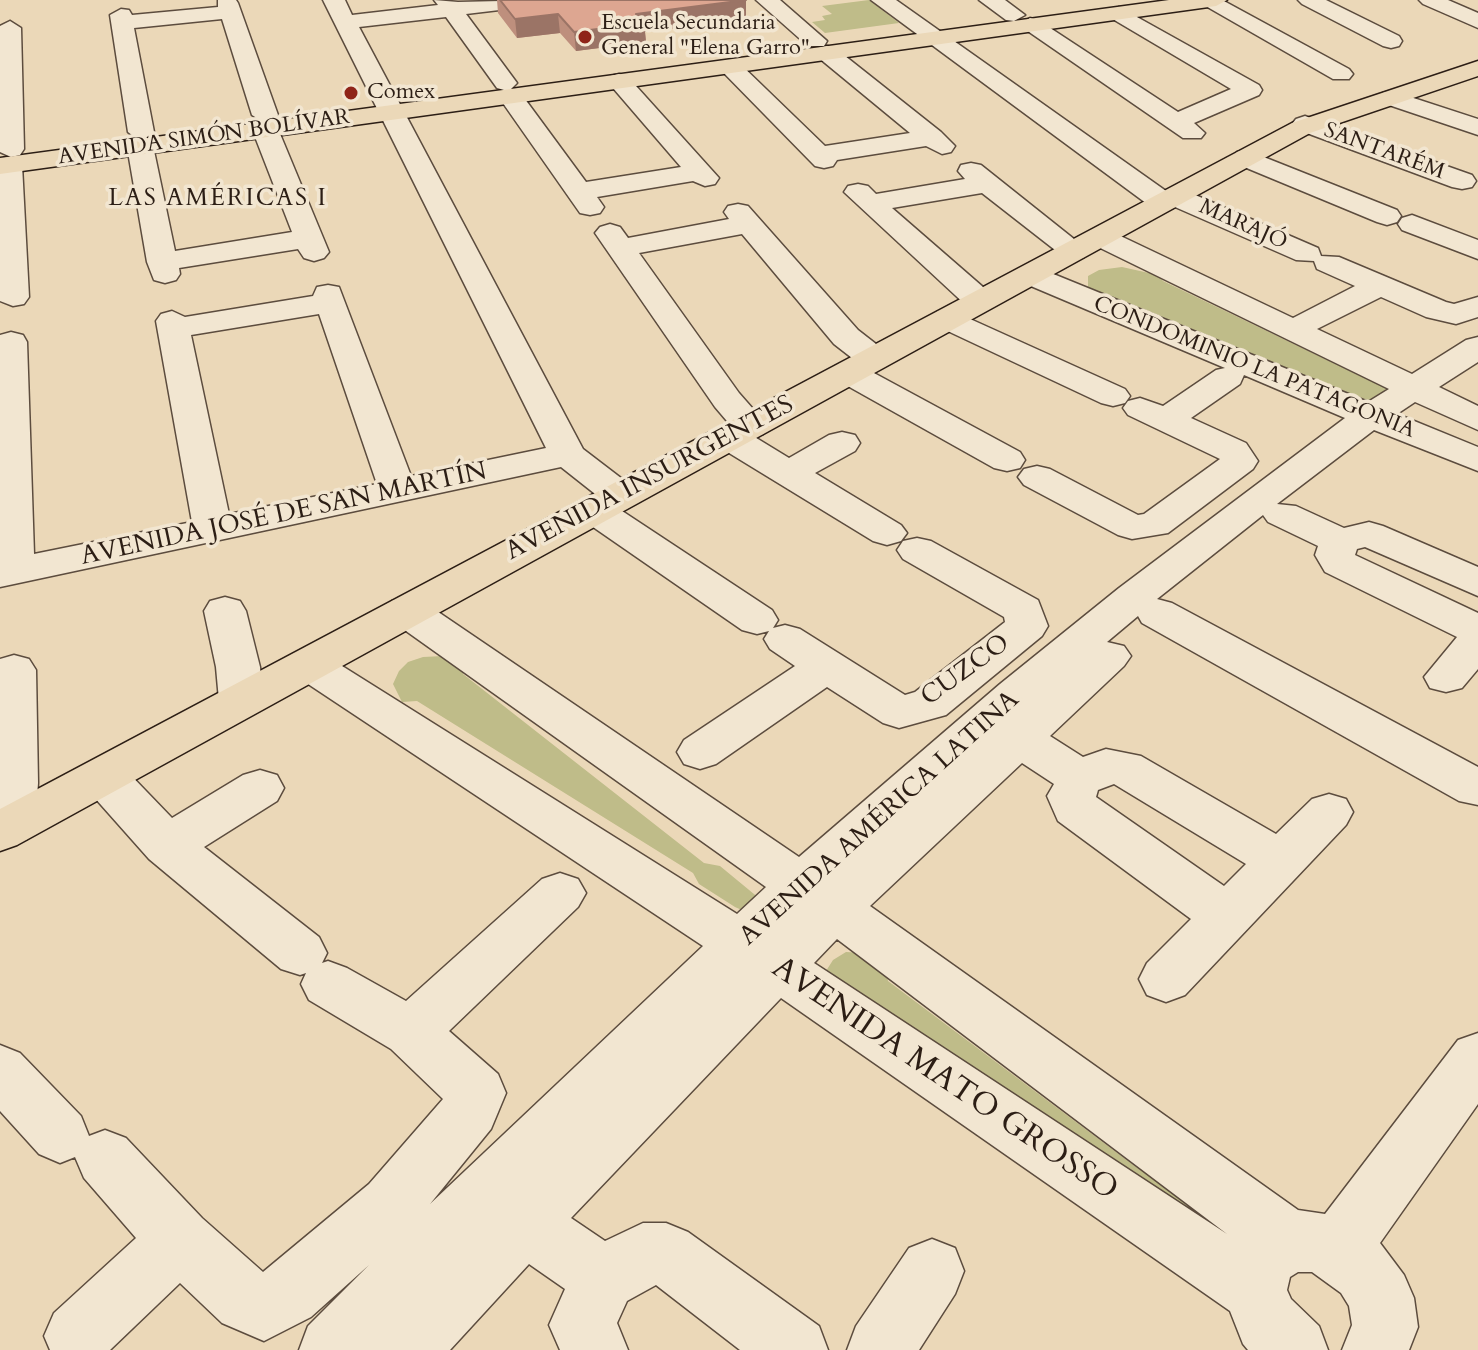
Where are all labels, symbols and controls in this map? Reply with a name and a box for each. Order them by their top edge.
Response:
place label: Escuela Secundaria General "Elena Garro" [601,11,810,62]
marker: Escuela Secundaria General "Elena Garro" [576,28,594,46]
place label: Comex [367,80,435,106]
marker: Comex [342,84,360,102]
street label: AVENIDA SIMÓN BOLÍVAR [57,104,351,172]
street label: SANTARÉM [1320,118,1448,186]
district label: LAS AMÉRICAS I [108,185,328,213]
street label: MARAJÓ [1195,194,1289,256]
street label: CONDOMINIO LA PATAGONIA [1089,291,1419,445]
street label: AVENIDA INSURGENTES [501,390,799,568]
street label: AVENIDA JOSÉ DE SAN MARTÍN [78,457,490,573]
street label: CUZCO [916,628,1016,714]
street label: AVENIDA AMÉRICA LATINA [734,685,1026,953]
street label: AVENIDA MATO GROSSO [764,950,1124,1210]

